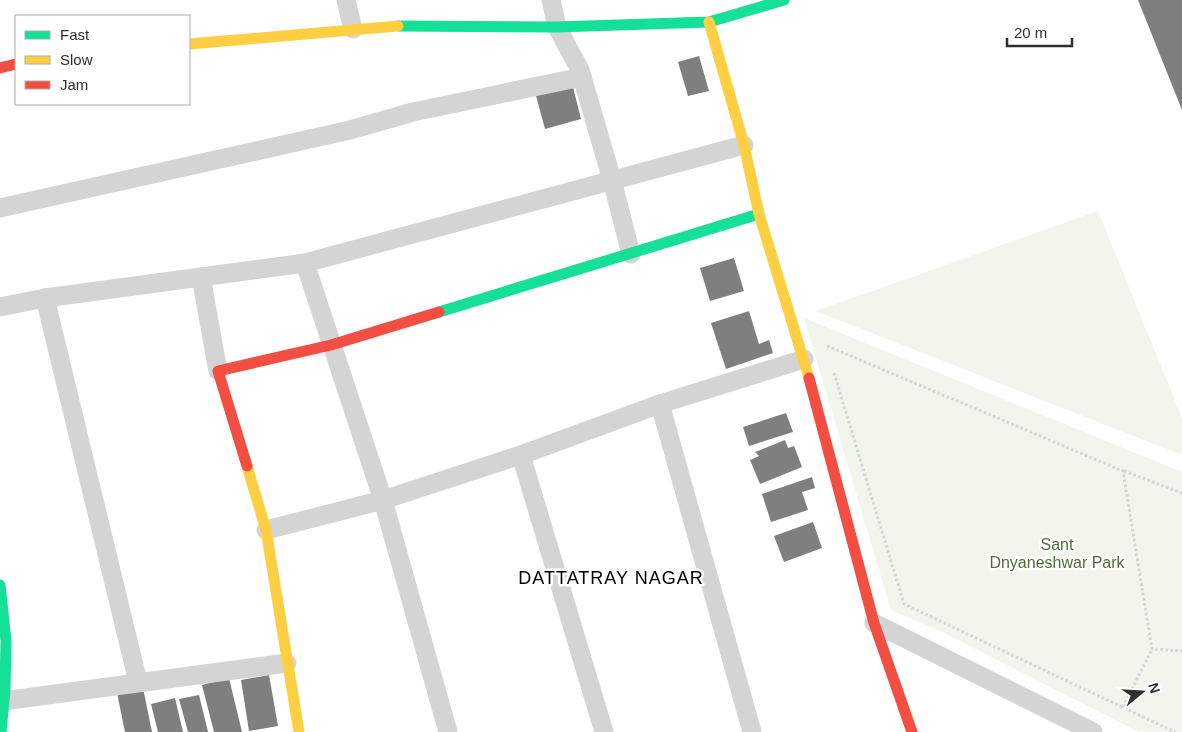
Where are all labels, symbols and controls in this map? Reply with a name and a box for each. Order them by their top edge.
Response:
legend [15,15,190,105]
scale bar [1007,15,1072,47]
text: 20 m [1014,24,1047,41]
text: Fast [60,26,90,43]
text: Slow [60,51,93,68]
text: Jam [60,76,88,93]
park label: Sant Dnyaneshwar Park [989,536,1126,571]
district label: DATTATRAY NAGAR [518,568,704,588]
north arrow [1117,667,1167,717]
text: N [1145,681,1164,695]

